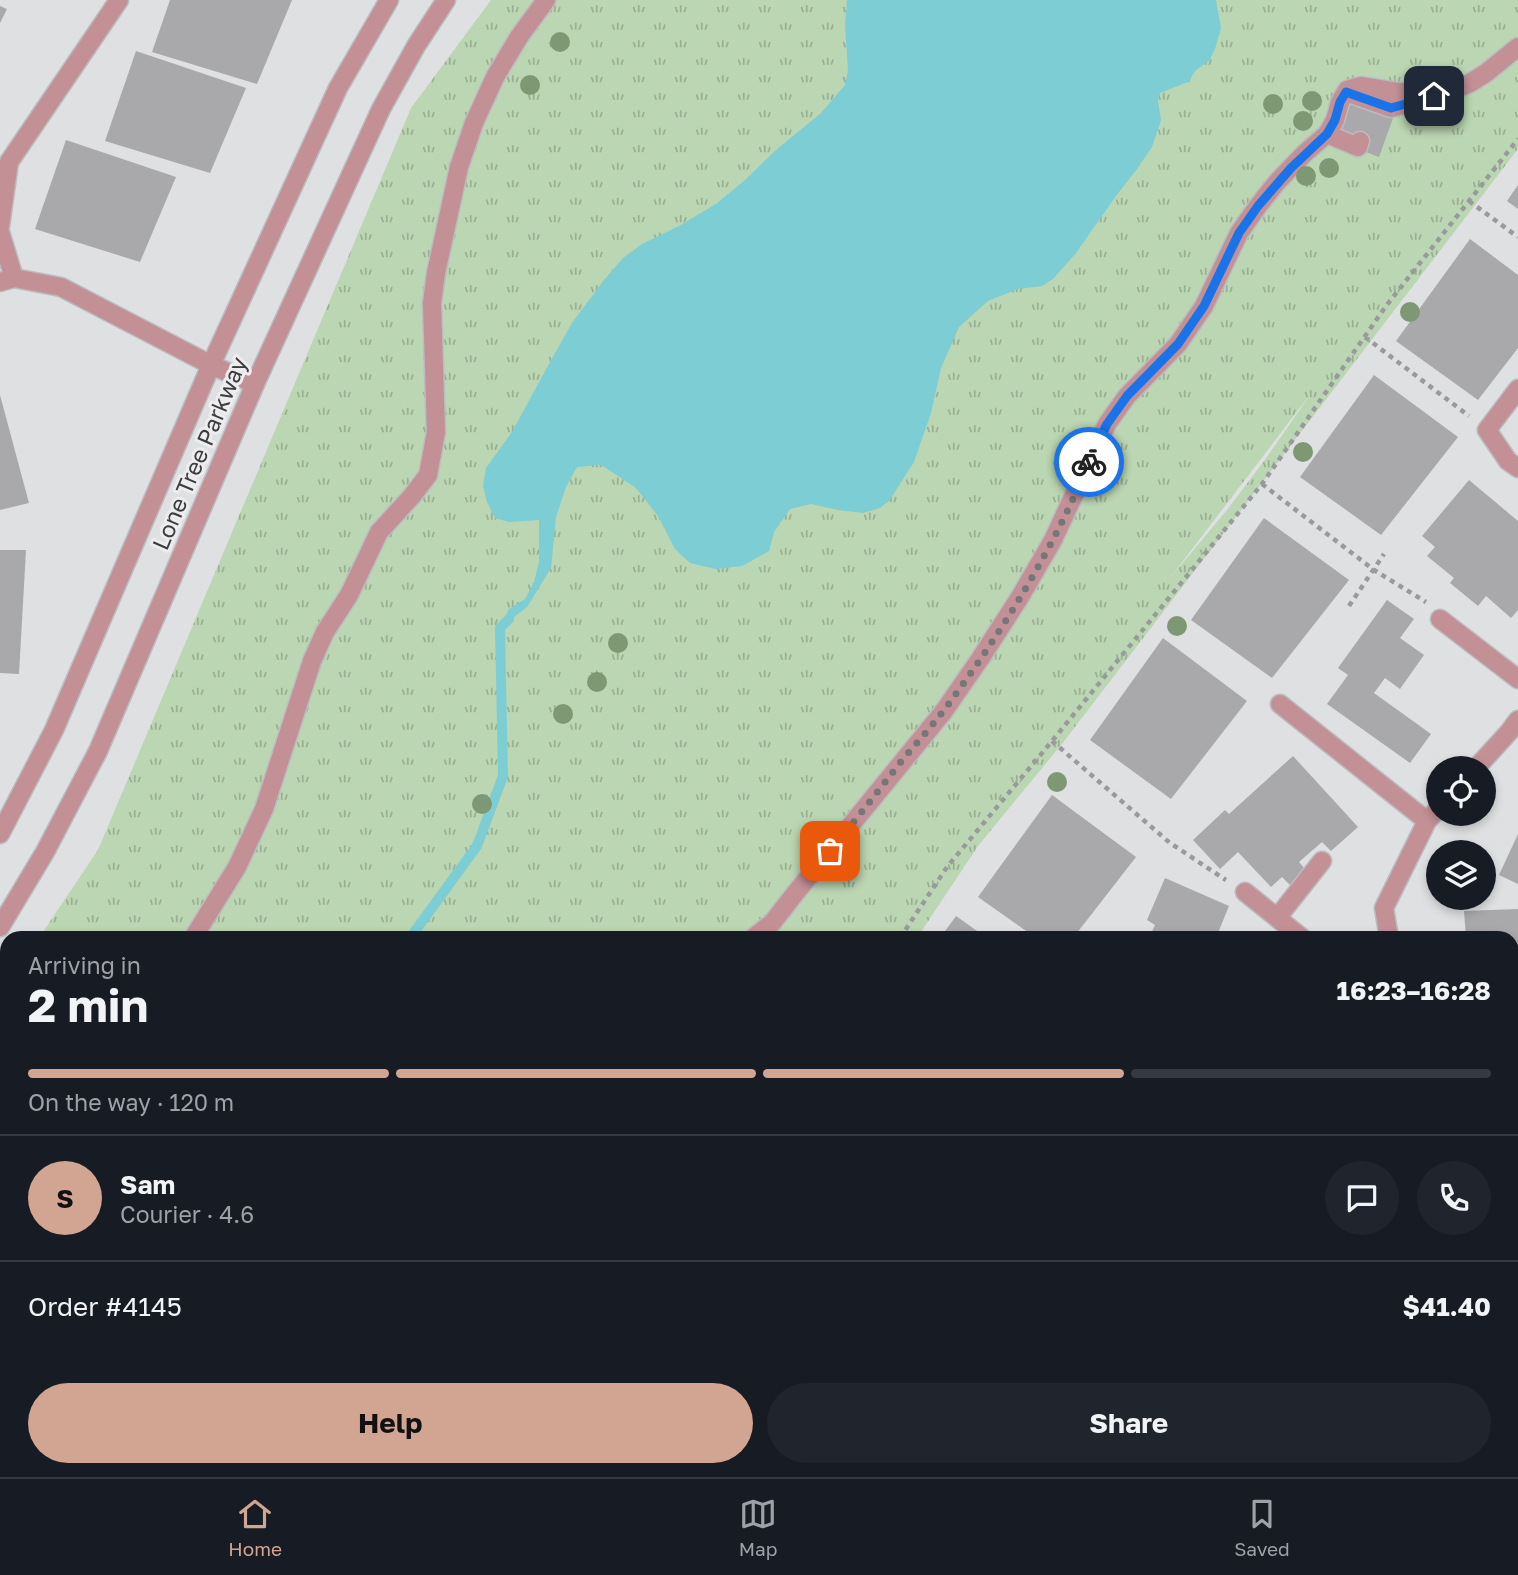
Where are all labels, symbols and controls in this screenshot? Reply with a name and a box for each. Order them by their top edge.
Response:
pin [1404,66,1464,126]
icon: home [1415,77,1453,115]
street label: Lone Tree Parkway [146,352,252,554]
courier [1054,427,1124,497]
icon: bike [1070,443,1108,481]
map controls [1426,756,1496,910]
button: locate [1426,756,1496,826]
pin [800,821,860,881]
icon: bag [811,832,849,870]
button: layers [1426,840,1496,910]
text: Arriving in [28,951,141,979]
text: 16:23–16:28 [1337,975,1491,1006]
text: 2 min [28,977,148,1032]
text: On the way · 120 m [28,1088,234,1116]
button: chat [1325,1161,1399,1235]
button: phone [1417,1161,1491,1235]
text: Sam [120,1169,175,1200]
text: S [56,1183,74,1214]
text: Courier · 4.6 [120,1200,254,1228]
text: Order #4145 [28,1291,182,1322]
text: $41.40 [1402,1291,1491,1322]
button: Help [28,1383,753,1463]
button: Share [767,1383,1491,1463]
tab: Home [228,1495,282,1560]
tab: Map [739,1495,777,1560]
tab: Saved [1234,1495,1290,1560]

